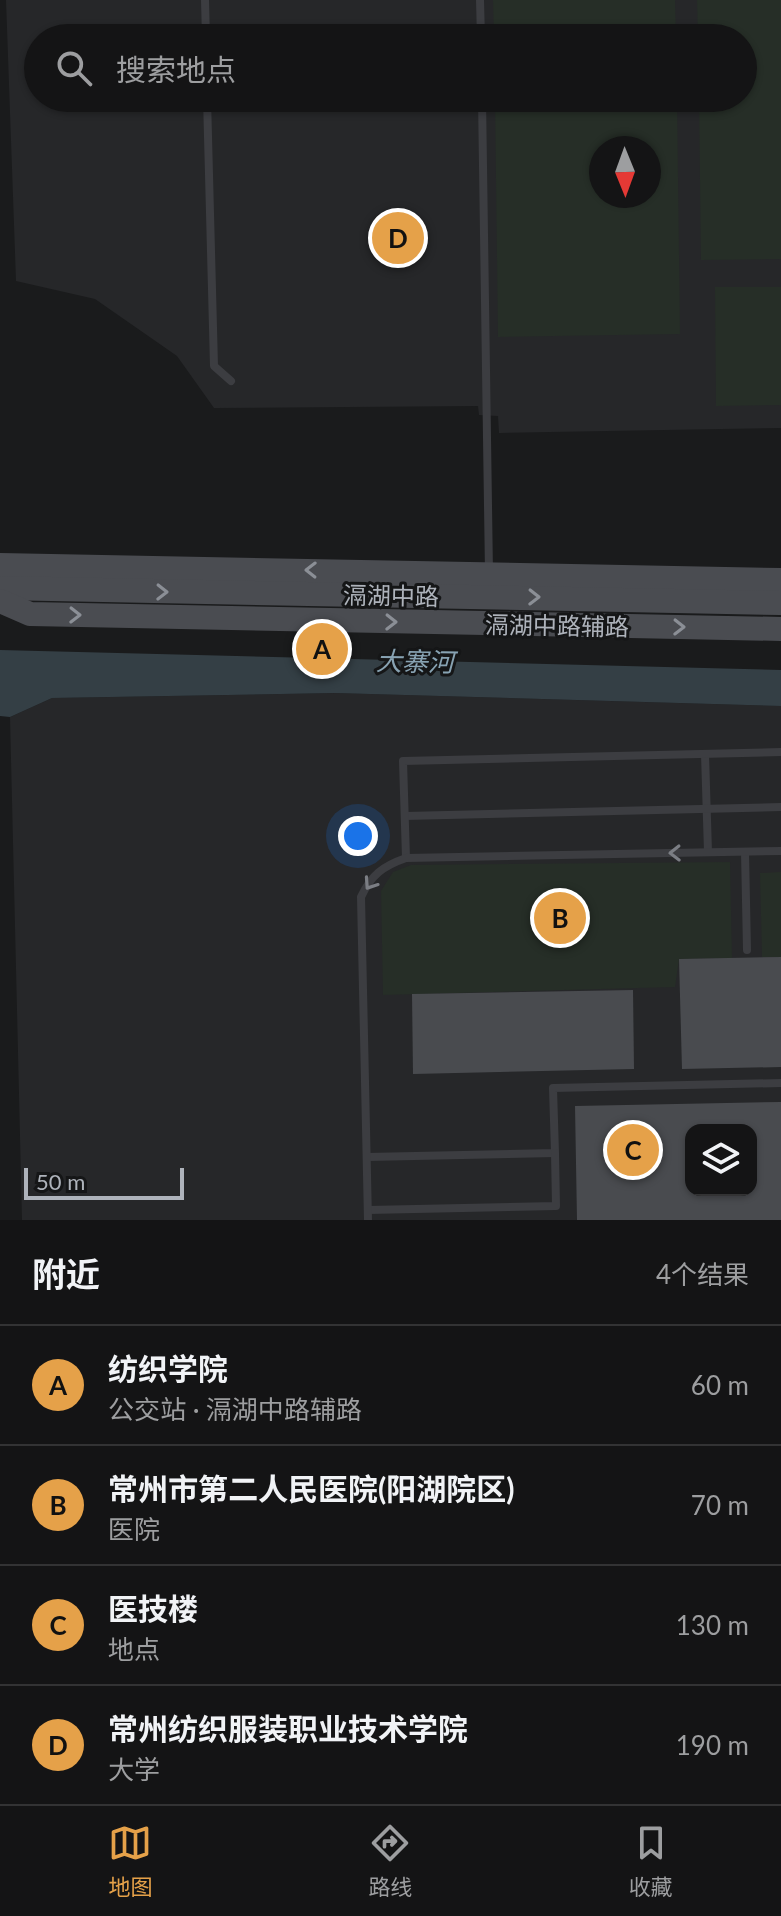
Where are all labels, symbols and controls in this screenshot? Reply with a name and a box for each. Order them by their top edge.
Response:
search box [24,24,757,112]
icon: search [52,46,96,90]
text: 搜索地点 [116,51,236,87]
north arrow [589,136,661,208]
pin: D [372,208,424,268]
one-way arrow [304,561,317,579]
street label: 滆湖中路 [343,580,439,610]
one-way arrow [156,583,169,600]
one-way arrow [528,589,541,606]
one-way arrow [69,606,82,624]
street label: 滆湖中路辅路 [485,609,629,641]
one-way arrow [385,613,398,630]
pin: A [296,619,348,679]
one-way arrow [673,619,686,636]
water label: 大寨河 [376,644,459,678]
your location [338,816,378,856]
one-way arrow [668,845,681,862]
one-way arrow [364,876,379,890]
pin: B [534,888,586,948]
pin: C [607,1120,659,1180]
map controls [685,1124,757,1196]
button: layers [685,1124,757,1196]
scale bar [24,1164,184,1200]
text: 50 m [36,1168,85,1195]
text: 附近 [32,1253,100,1294]
text: 4个结果 [656,1258,749,1290]
text: 纺织学院 [108,1350,228,1386]
text: A [49,1369,67,1401]
text: 60 m [691,1369,749,1401]
text: 公交站 · 滆湖中路辅路 [108,1393,362,1425]
text: 常州市第二人民医院(阳湖院区) [108,1470,514,1506]
text: B [49,1489,67,1521]
text: 70 m [691,1489,749,1521]
text: 医院 [108,1513,160,1545]
text: 医技楼 [108,1590,198,1626]
text: C [49,1609,67,1641]
text: 130 m [676,1609,749,1641]
text: 地点 [108,1633,160,1665]
text: 常州纺织服装职业技术学院 [108,1710,468,1746]
text: D [48,1729,68,1761]
text: 190 m [676,1729,749,1761]
text: 大学 [108,1753,160,1785]
tab: 地图 [108,1821,152,1901]
tab: 路线 [368,1821,413,1901]
tab: 收藏 [629,1821,673,1901]

